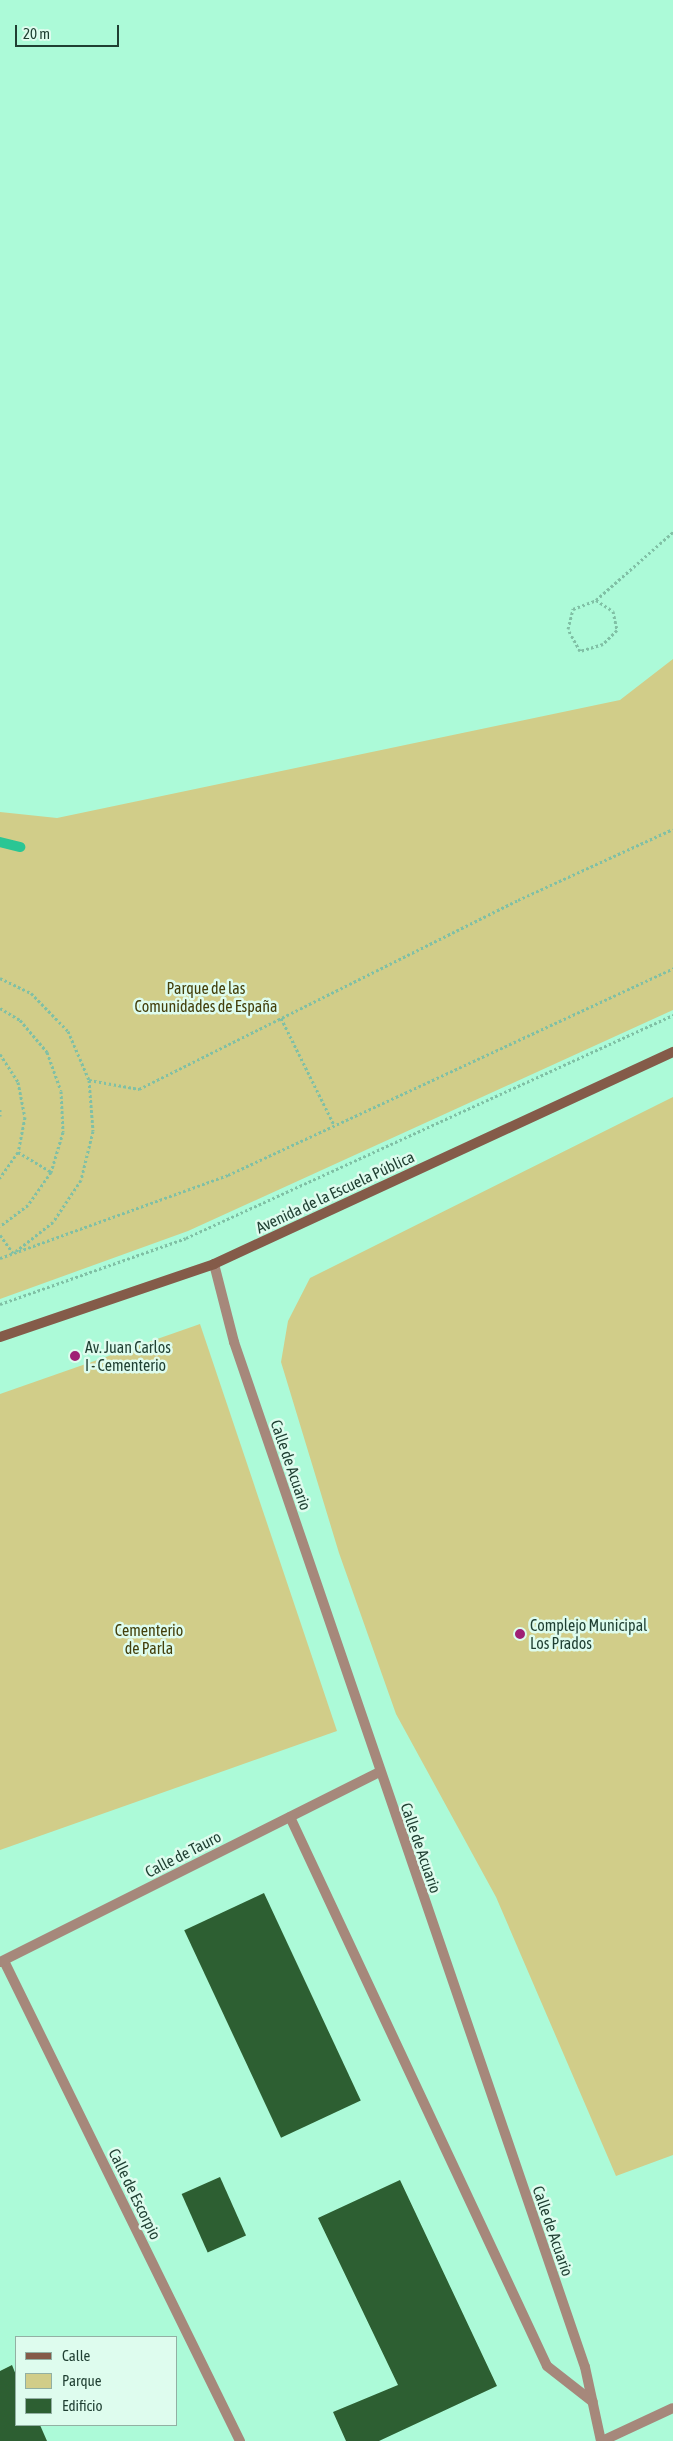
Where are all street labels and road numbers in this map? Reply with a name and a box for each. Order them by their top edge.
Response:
street label: Avenida de la Escuela Pública [253,1147,417,1237]
street label: Calle de Acuario [267,1417,315,1513]
street label: Calle de Acuario [397,1800,445,1896]
street label: Calle de Tauro [142,1827,224,1881]
street label: Calle de Escorpio [105,2145,165,2243]
street label: Calle de Acuario [529,2183,577,2279]

